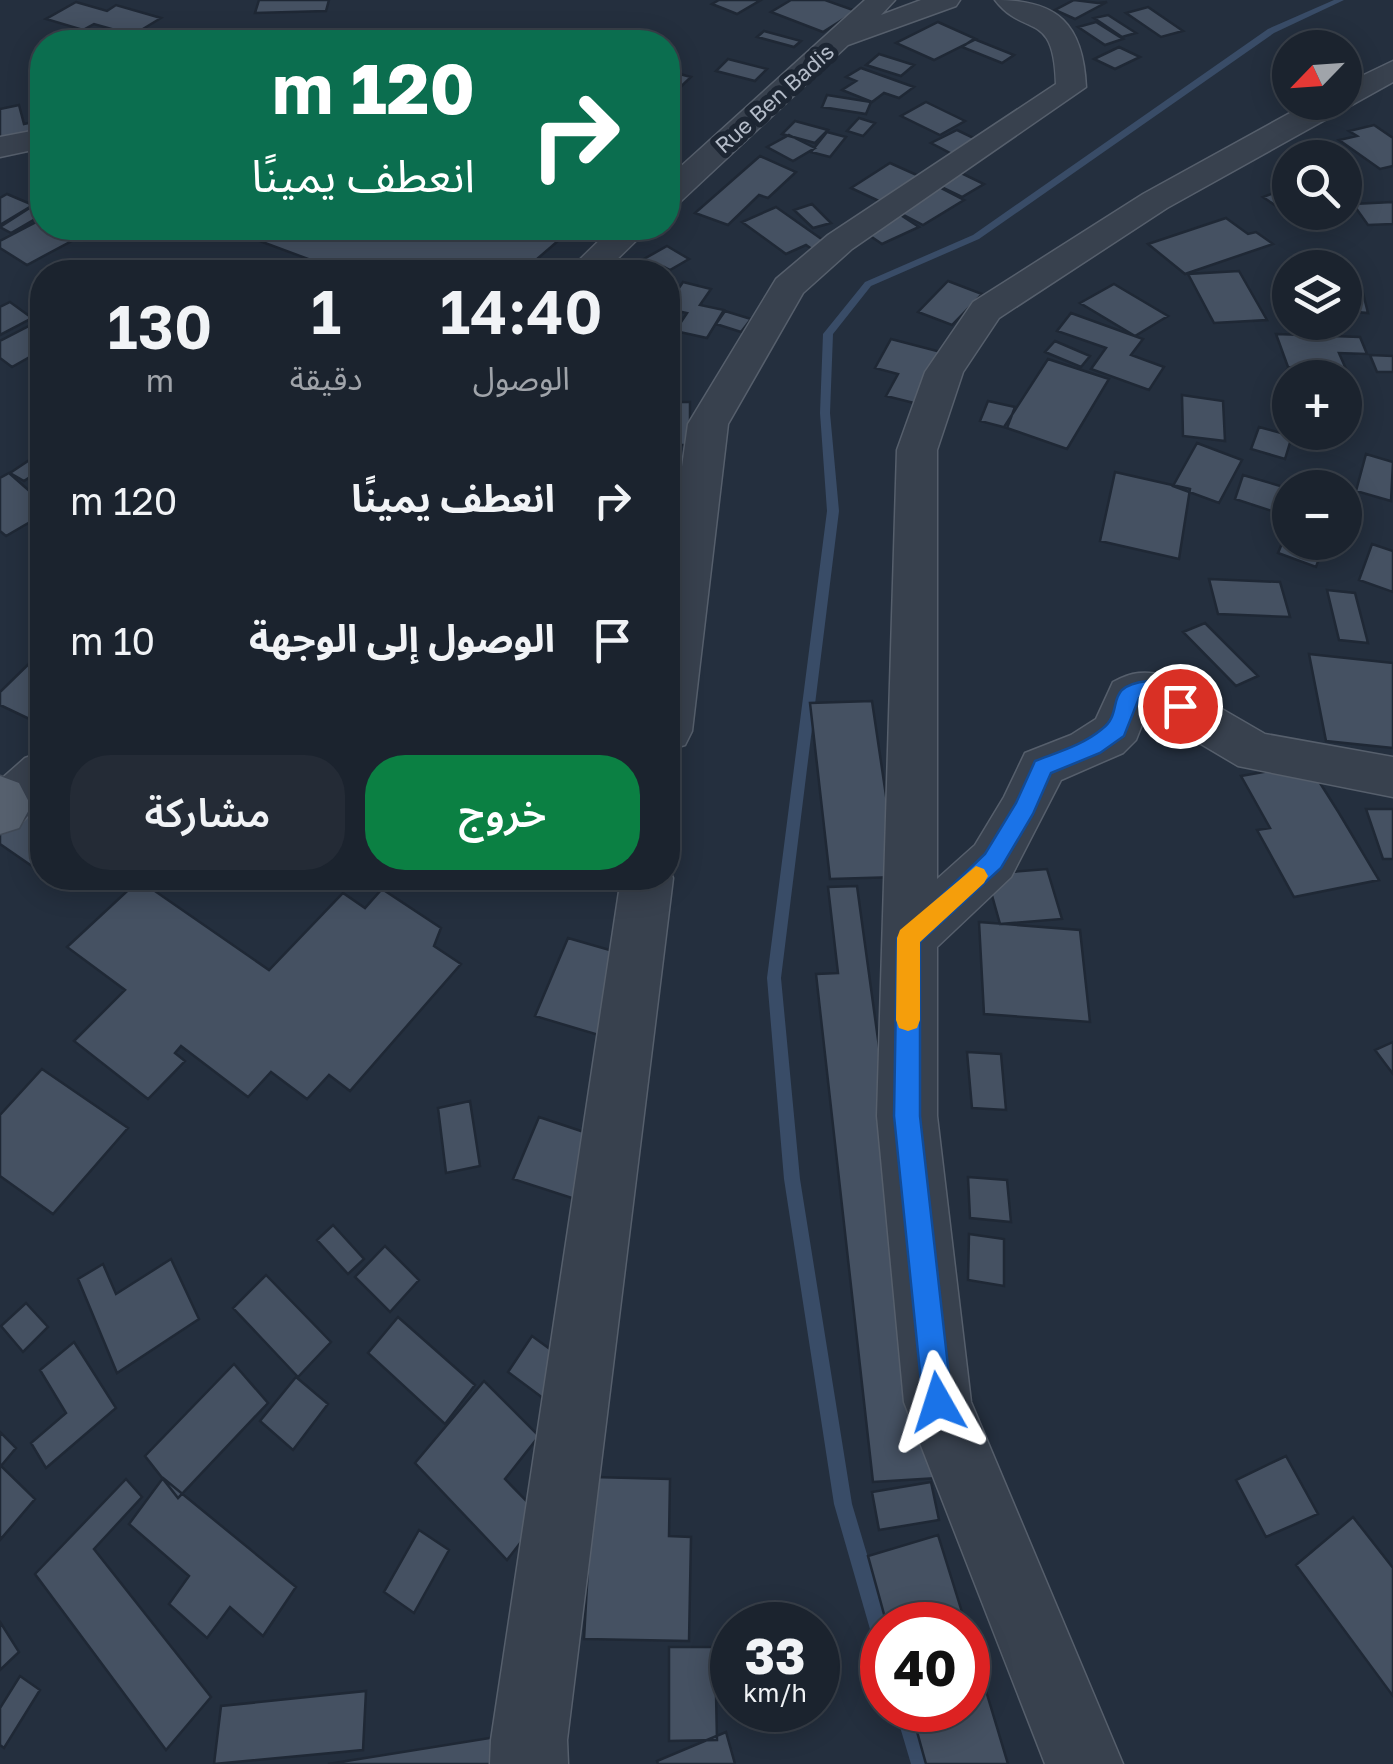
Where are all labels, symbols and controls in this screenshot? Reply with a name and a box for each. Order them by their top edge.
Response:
north arrow [1272,30,1362,120]
map controls [1272,30,1362,560]
street label: Rue Ben Badis [709,37,839,159]
text: 120 m [272,45,475,129]
icon: right [510,70,640,200]
button: search [1272,140,1362,230]
text: انعطف يمينًا [251,148,475,202]
button: layers [1272,250,1362,340]
text: 1 [311,275,341,347]
text: 14:40 [440,275,603,347]
text: 130 [107,290,212,362]
text: دقيقة [290,359,363,397]
text: الوصول [473,359,570,397]
button: + [1272,360,1362,450]
text: m [146,361,174,399]
button: − [1272,470,1362,560]
icon: right [585,473,640,528]
text: انعطف يمينًا [351,475,555,520]
text: 120 m [70,478,177,523]
icon: arrive [585,613,640,668]
text: الوصول إلى الوجهة [249,615,555,660]
text: 10 m [70,618,155,663]
pin [1138,664,1223,749]
icon: arrive [1153,679,1208,734]
button: مشاركة [70,755,345,870]
button: خروج [365,755,640,870]
position arrow [886,1350,990,1454]
speed limit sign: 40 [860,1602,990,1732]
text: 33 [744,1625,805,1685]
text: km/h [743,1677,807,1708]

